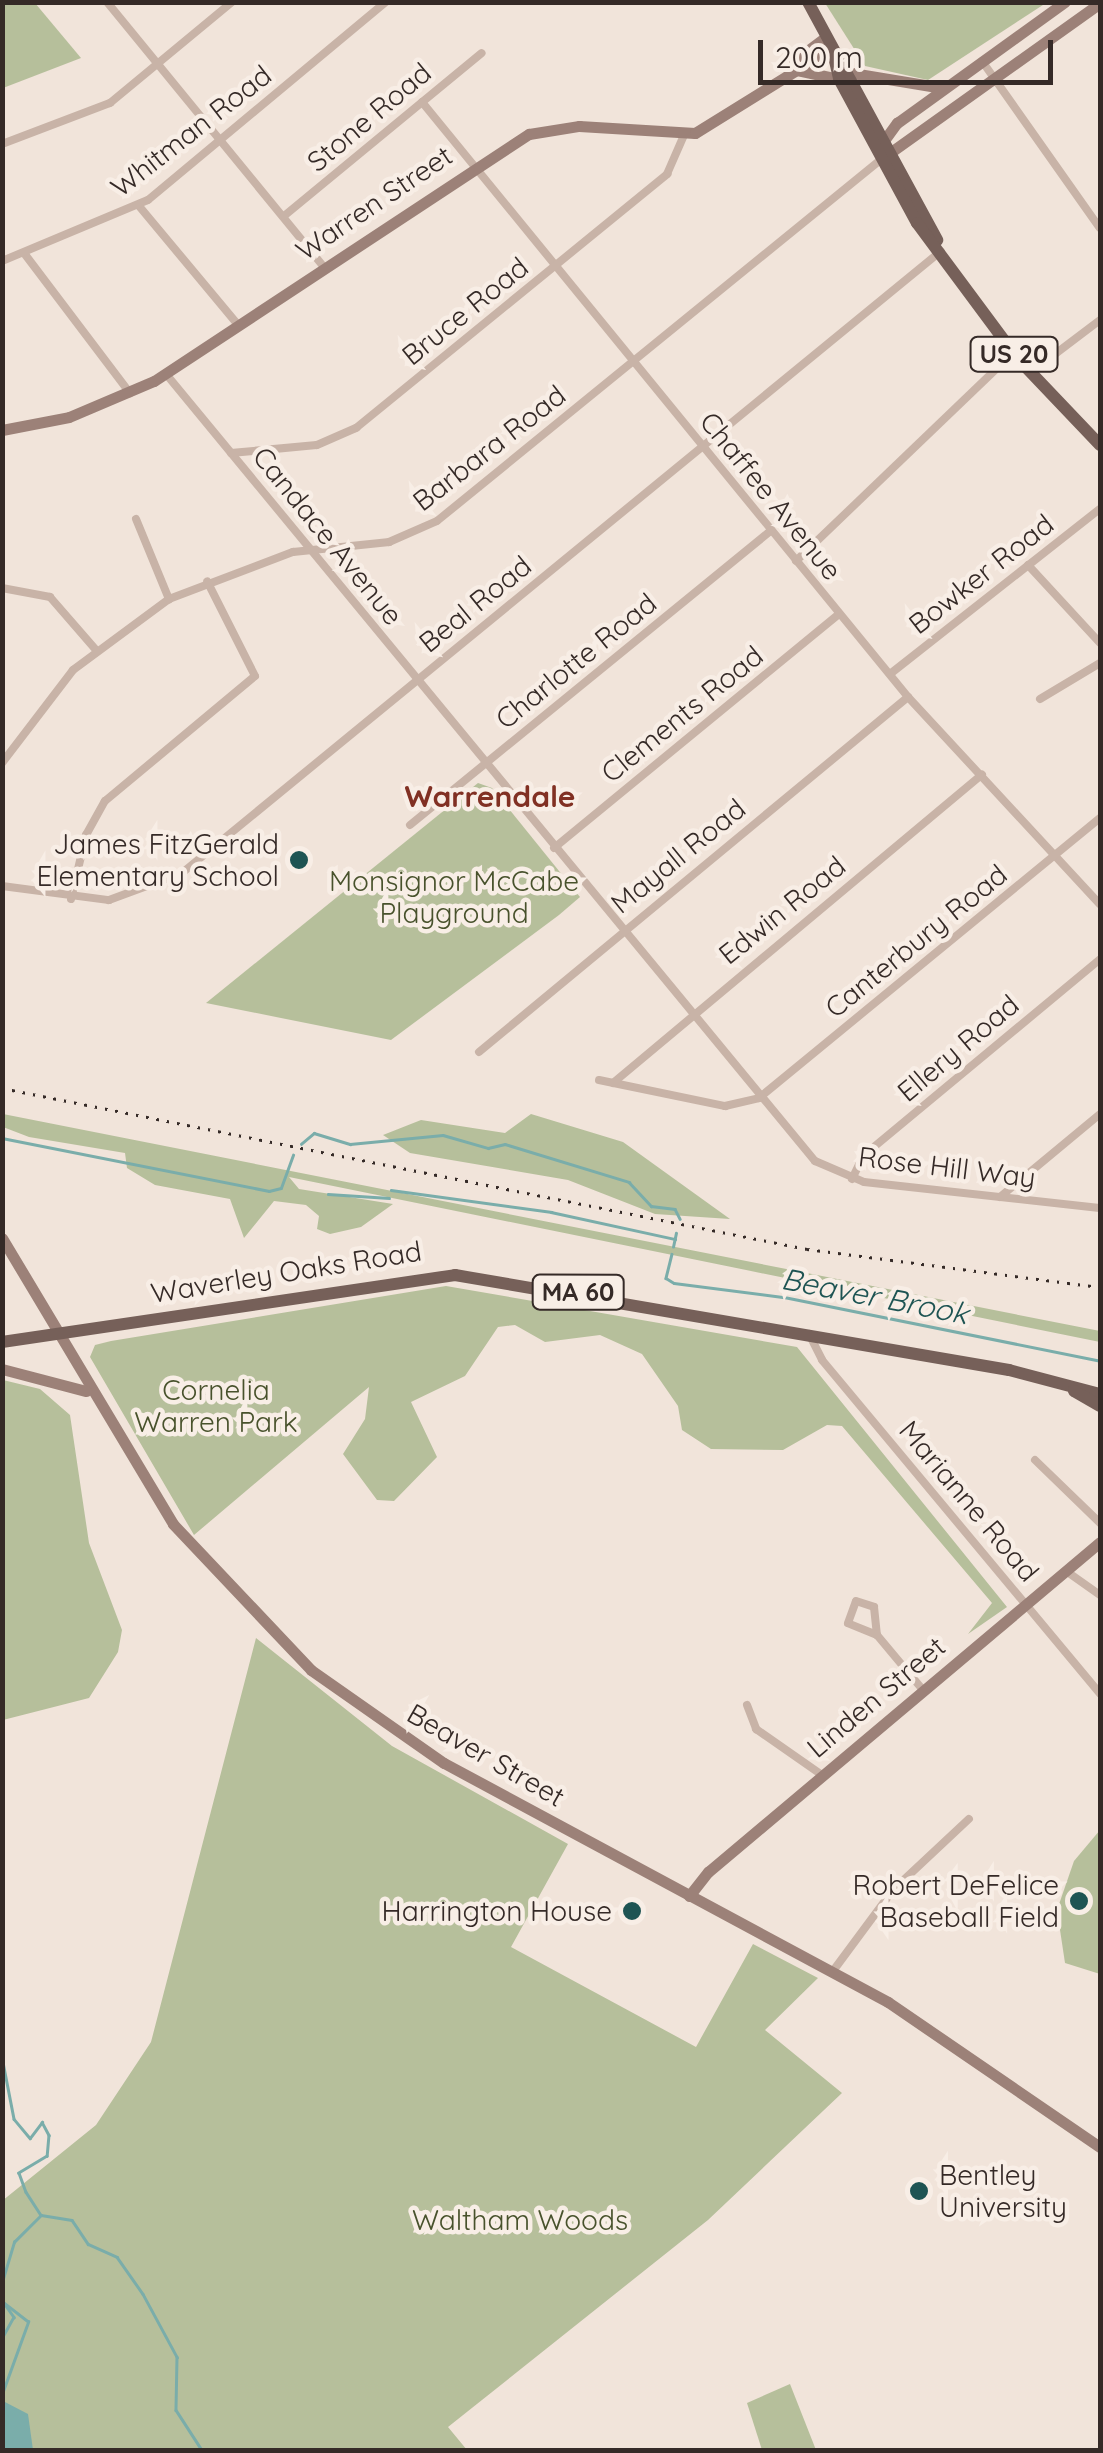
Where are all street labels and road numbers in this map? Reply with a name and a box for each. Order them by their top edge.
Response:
street label: Stone Road [300,56,438,178]
street label: Whitman Road [104,58,278,204]
street label: Warren Street [290,138,458,268]
street label: Bruce Road [395,250,535,372]
road number: US 20 [969,334,1059,374]
street label: Barbara Road [406,378,572,518]
street label: Chaffee Avenue [693,405,849,587]
street label: Candace Avenue [246,440,410,632]
street label: Bowker Road [902,507,1060,641]
street label: Beal Road [412,549,538,659]
street label: Charlotte Road [489,586,663,736]
street label: Clements Road [594,639,770,789]
street label: Mayall Road [604,792,752,920]
street label: Edwin Road [712,849,852,971]
street label: Canterbury Road [818,857,1014,1025]
street label: Ellery Road [890,988,1026,1108]
street label: Rose Hill Way [856,1139,1038,1195]
street label: Waverley Oaks Road [148,1234,424,1310]
road number: MA 60 [530,1272,626,1312]
street label: Marianne Road [892,1414,1046,1588]
street label: Linden Street [800,1629,952,1765]
street label: Beaver Street [401,1696,571,1814]

